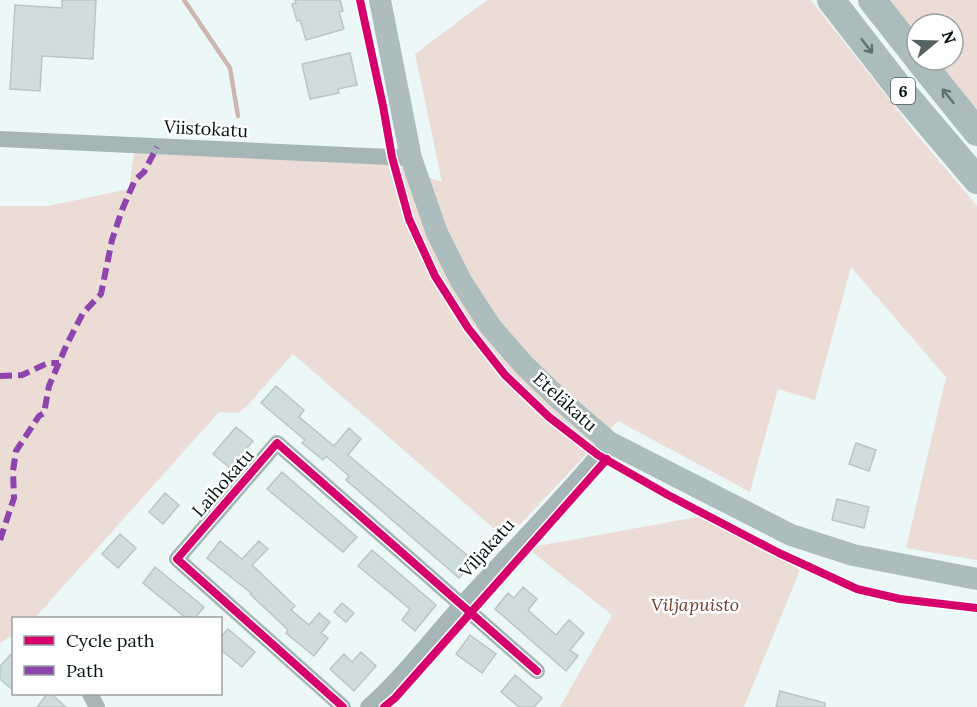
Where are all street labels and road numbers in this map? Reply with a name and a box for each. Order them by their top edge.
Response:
road number: 6 [891,78,915,104]
street label: Viistokatu [162,115,249,142]
street label: Eteläkatu [528,367,602,437]
street label: Laihokatu [187,444,259,522]
street label: Viljakatu [453,513,519,583]

